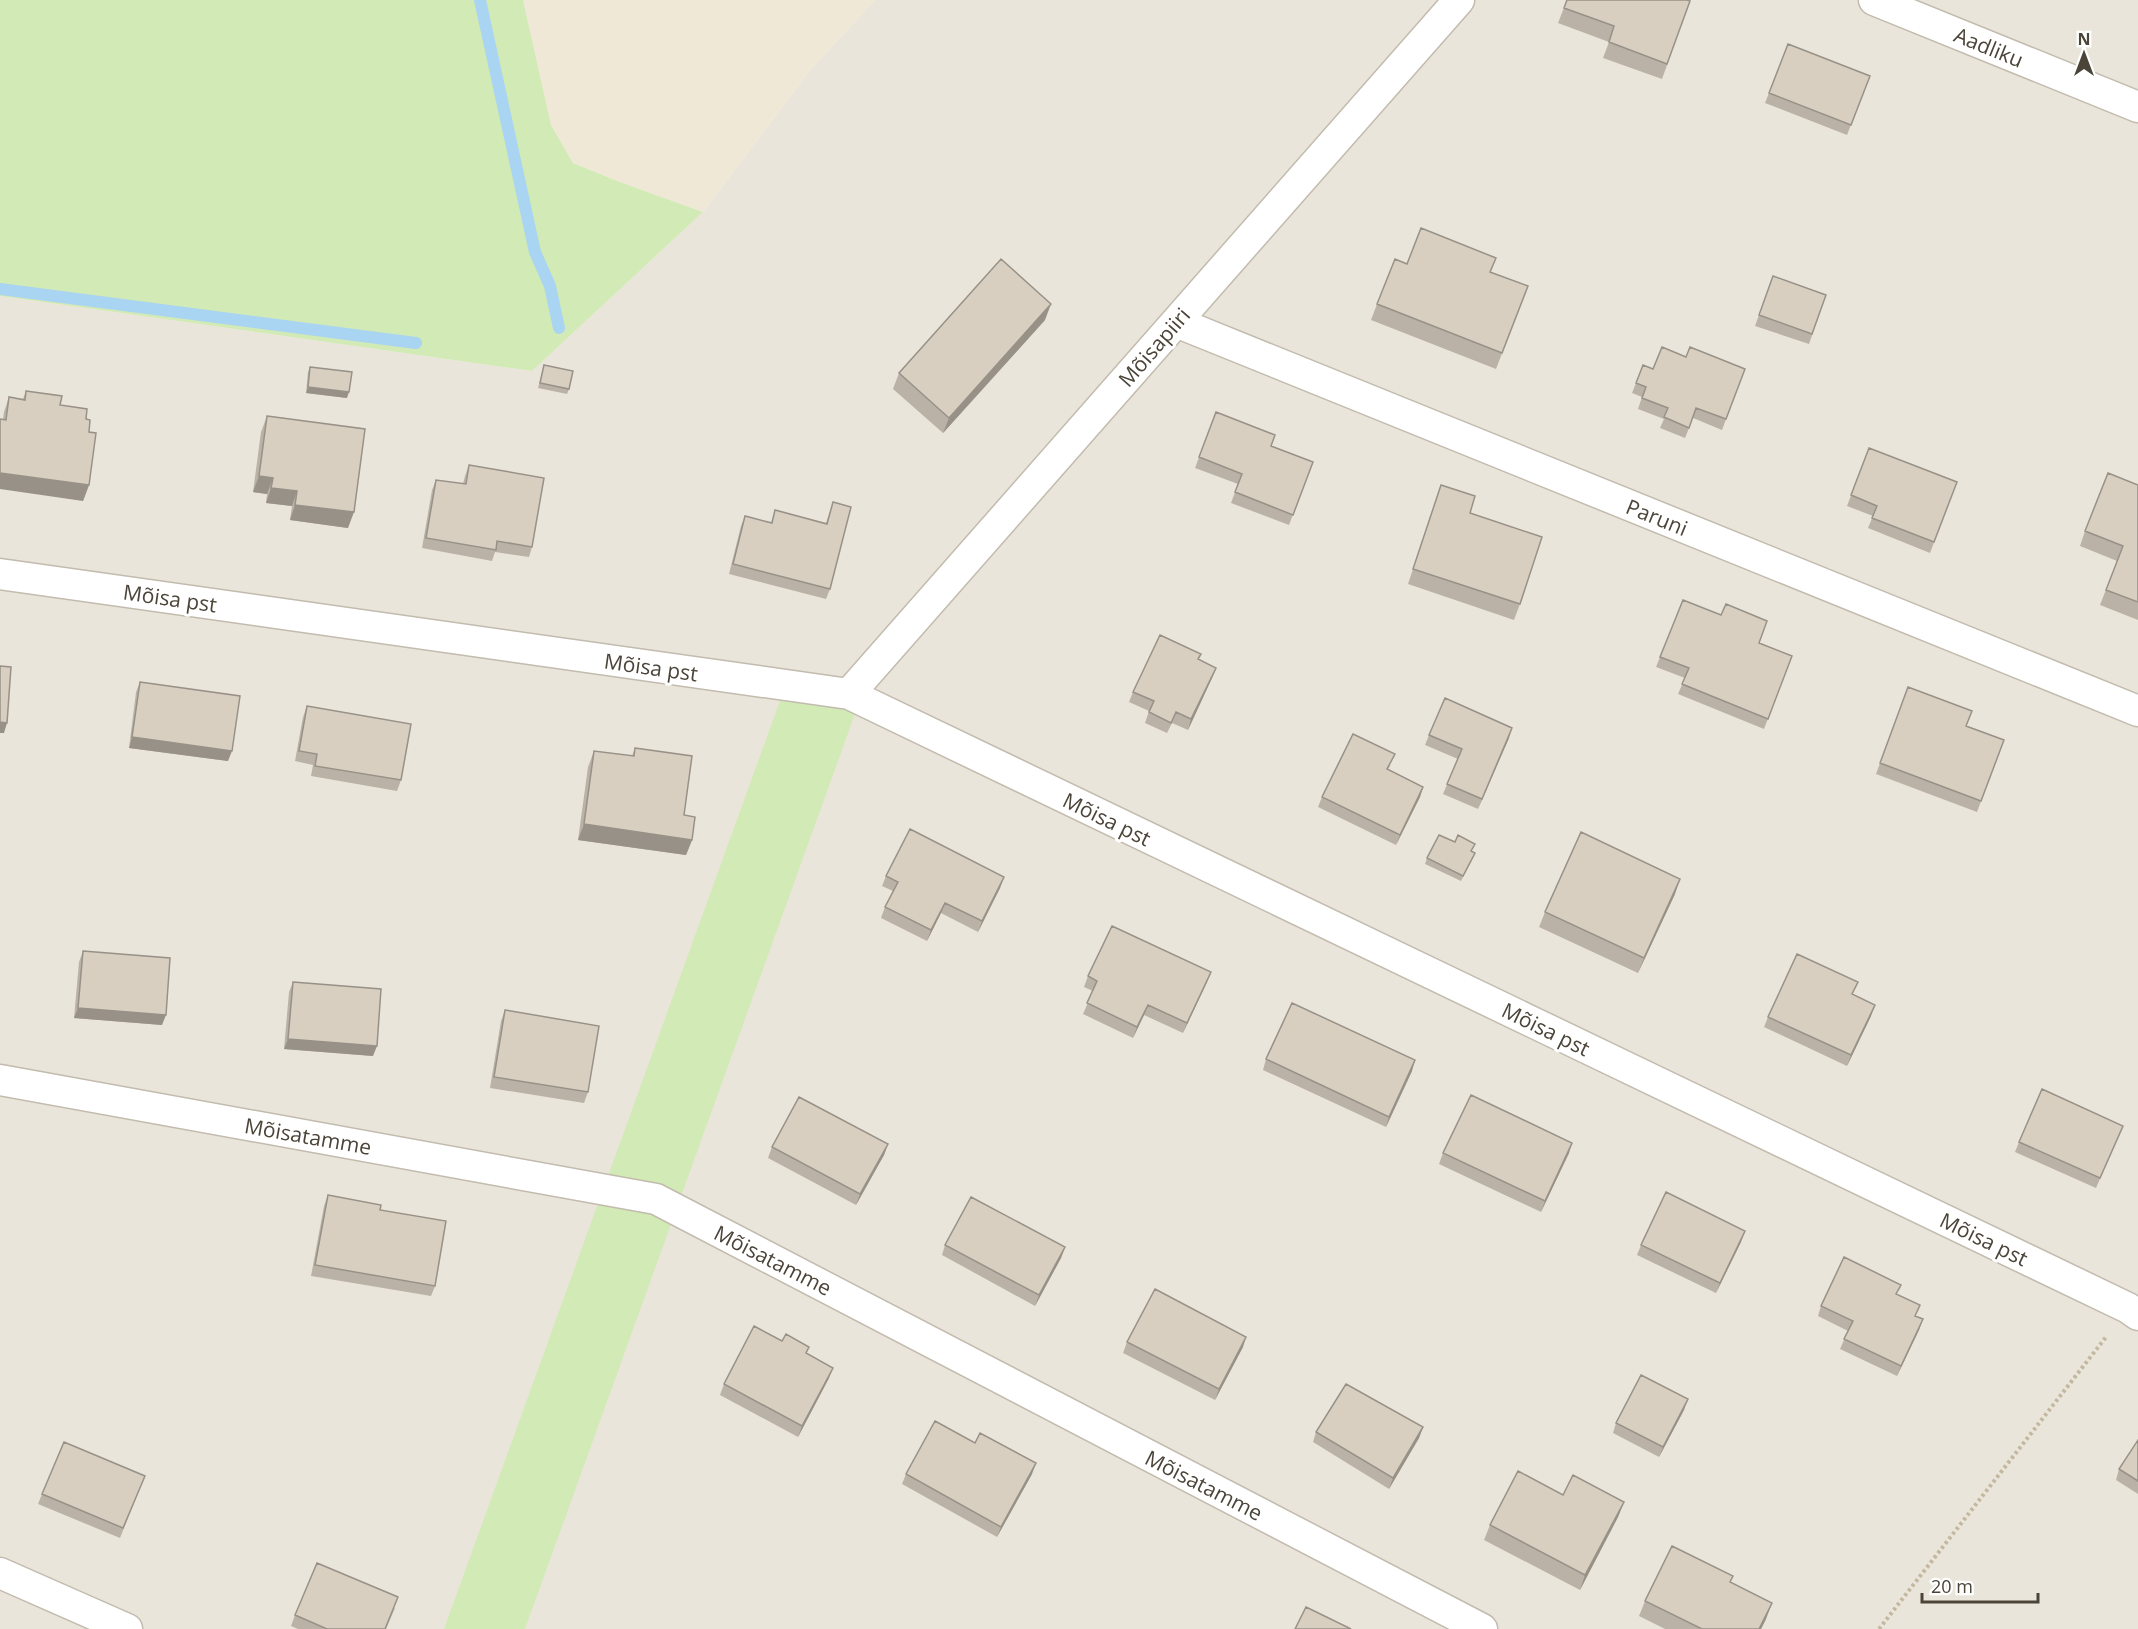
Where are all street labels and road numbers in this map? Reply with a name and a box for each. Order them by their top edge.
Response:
street label: Aadliku [1950,20,2028,74]
street label: Mõisapiiri [1112,302,1196,392]
street label: Paruni [1622,492,1692,542]
street label: Mõisa pst [121,578,219,618]
street label: Mõisa pst [602,647,700,687]
street label: Mõisa pst [1058,786,1156,852]
street label: Mõisa pst [1497,996,1595,1062]
street label: Mõisatamme [242,1111,374,1161]
street label: Mõisa pst [1935,1206,2033,1272]
street label: Mõisatamme [709,1218,837,1302]
street label: Mõisatamme [1140,1443,1268,1527]

